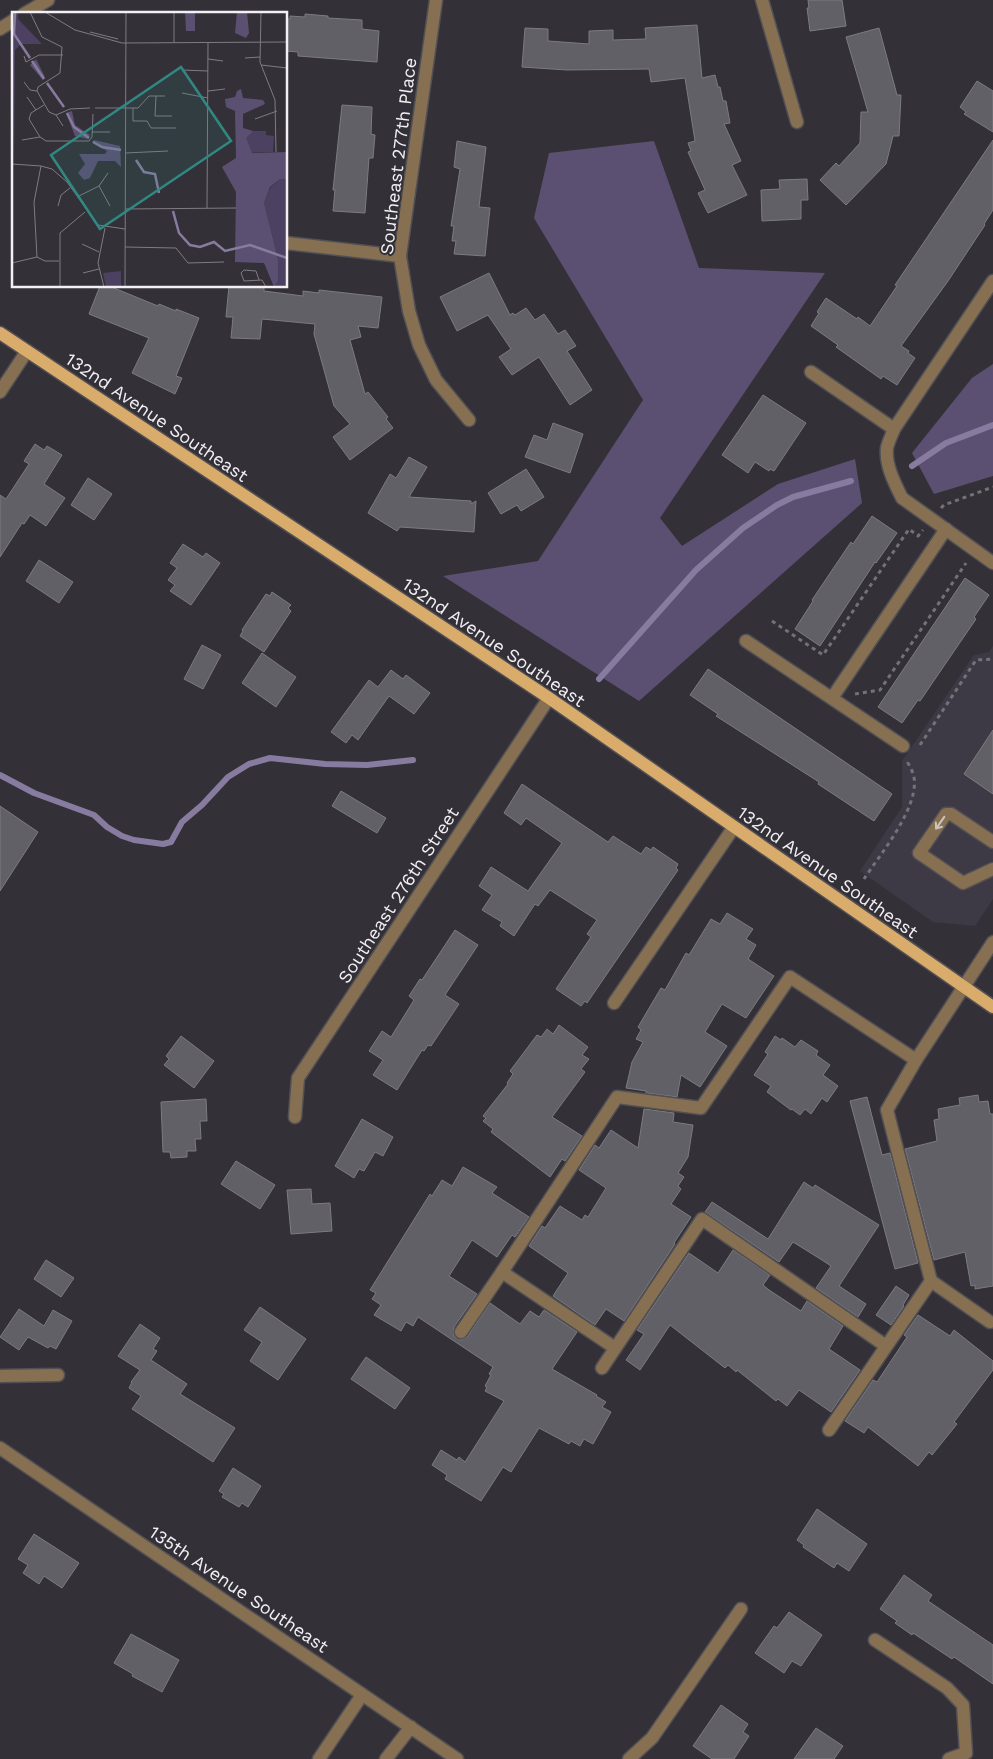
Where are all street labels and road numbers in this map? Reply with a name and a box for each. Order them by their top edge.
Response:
street label: Southeast 277th Place [376,56,420,256]
street label: 132nd Avenue Southeast [62,348,253,486]
street label: 132nd Avenue Southeast [399,573,590,711]
street label: 132nd Avenue Southeast [734,802,923,943]
street label: Southeast 276th Street [333,803,463,987]
street label: 135th Avenue Southeast [145,1521,333,1657]

